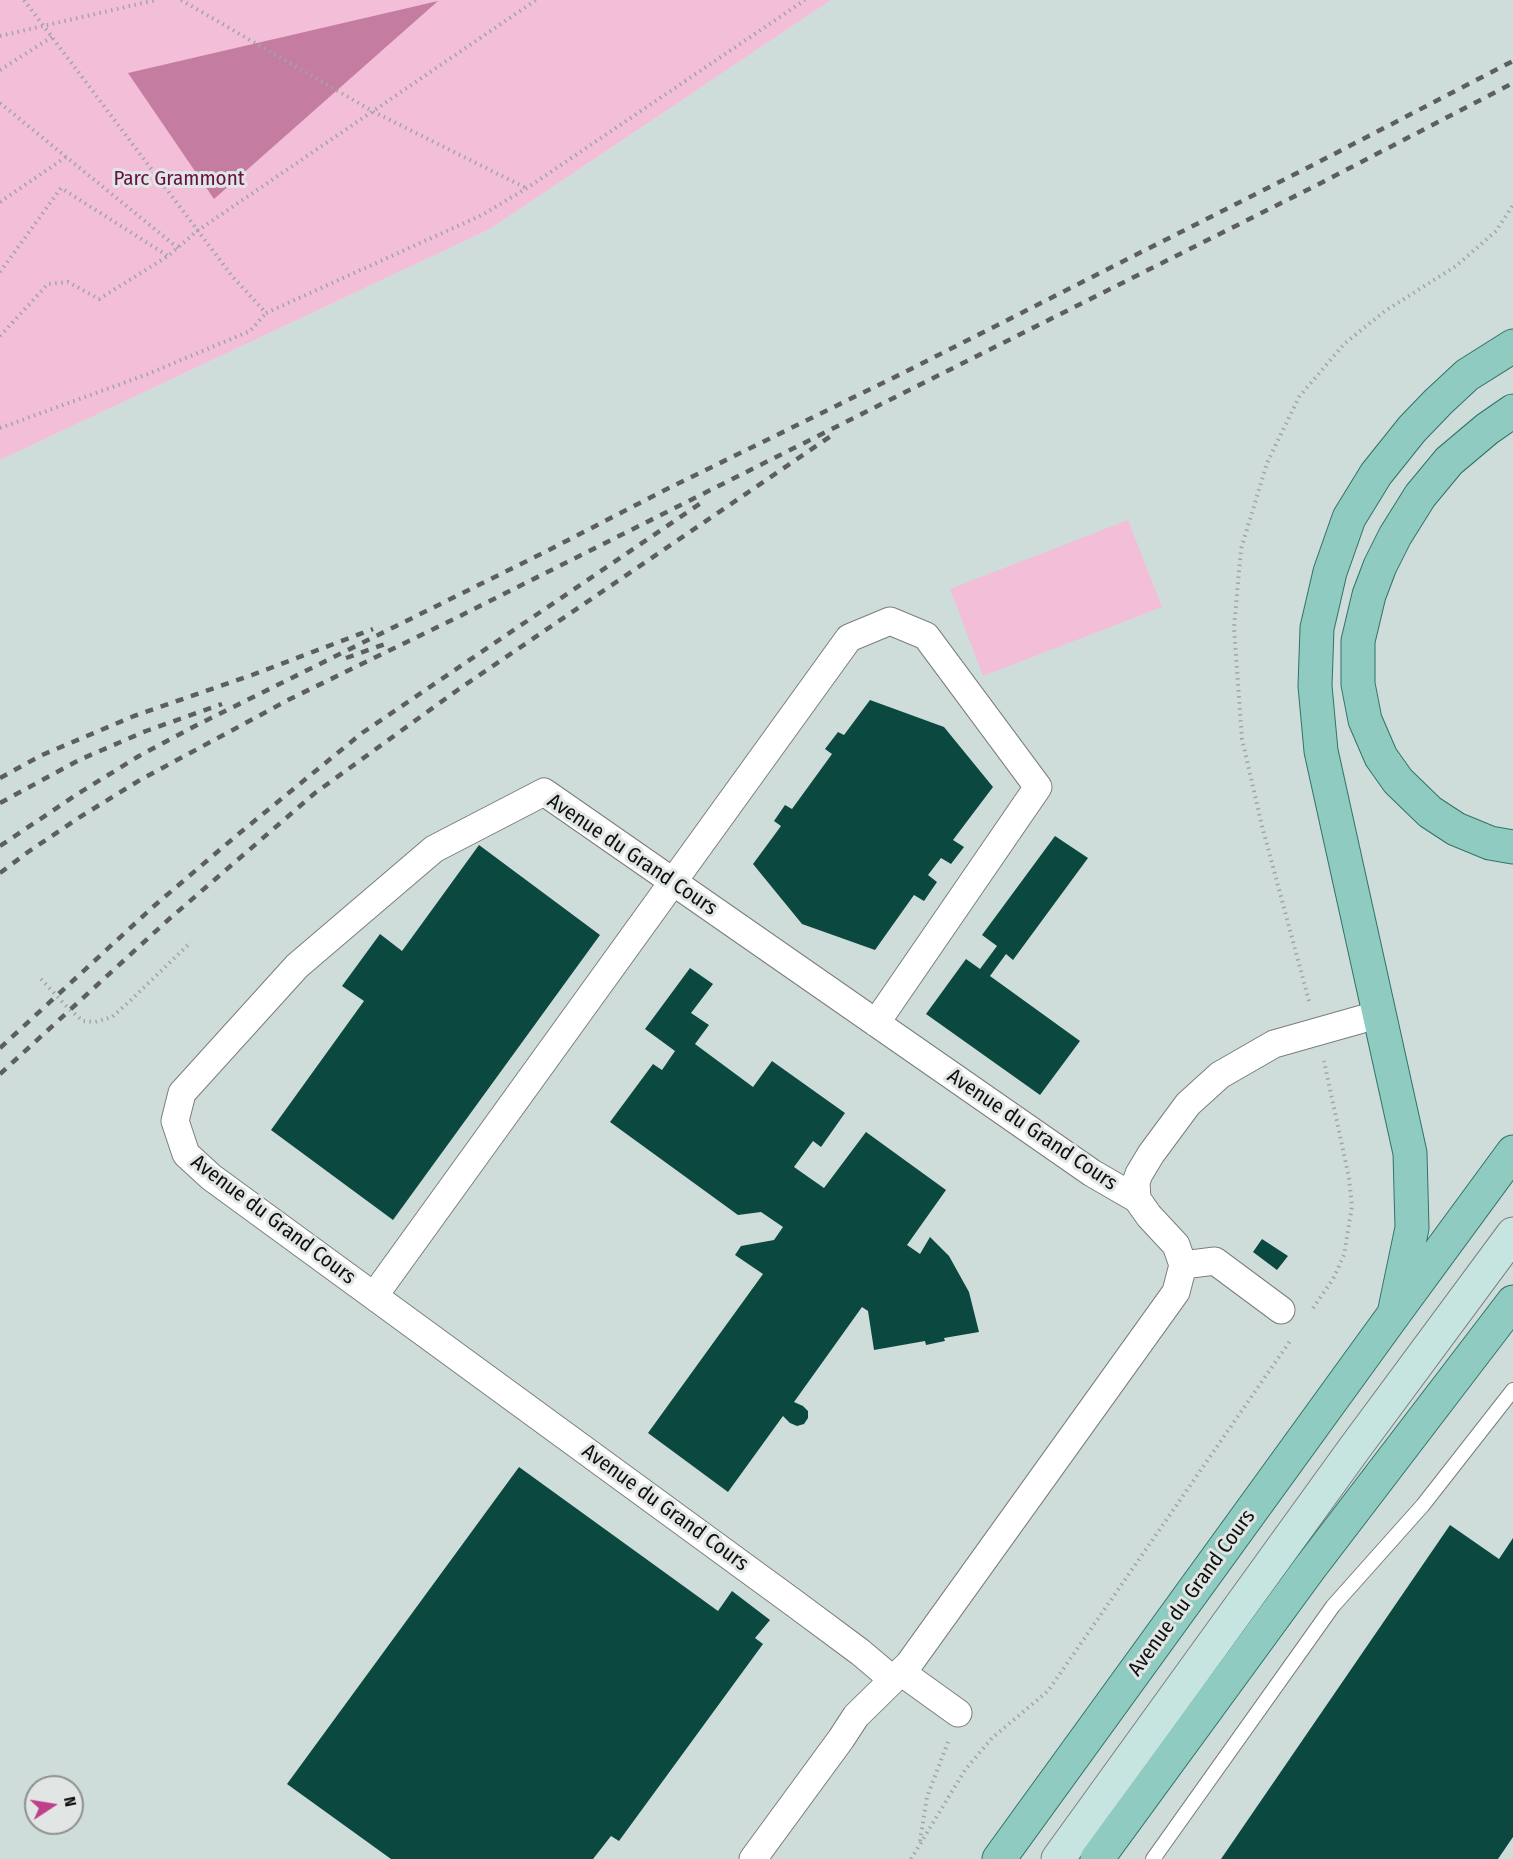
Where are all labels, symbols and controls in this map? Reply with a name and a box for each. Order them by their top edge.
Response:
park label: Parc Grammont [113,166,245,192]
street label: Avenue du Grand Cours [542,789,722,921]
street label: Avenue du Grand Cours [942,1064,1122,1196]
street label: Avenue du Grand Cours [186,1150,360,1290]
street label: Avenue du Grand Cours [577,1439,753,1577]
street label: Avenue du Grand Cours [1123,1505,1261,1681]
north arrow [24,1775,84,1835]
text: N [60,1795,80,1808]

